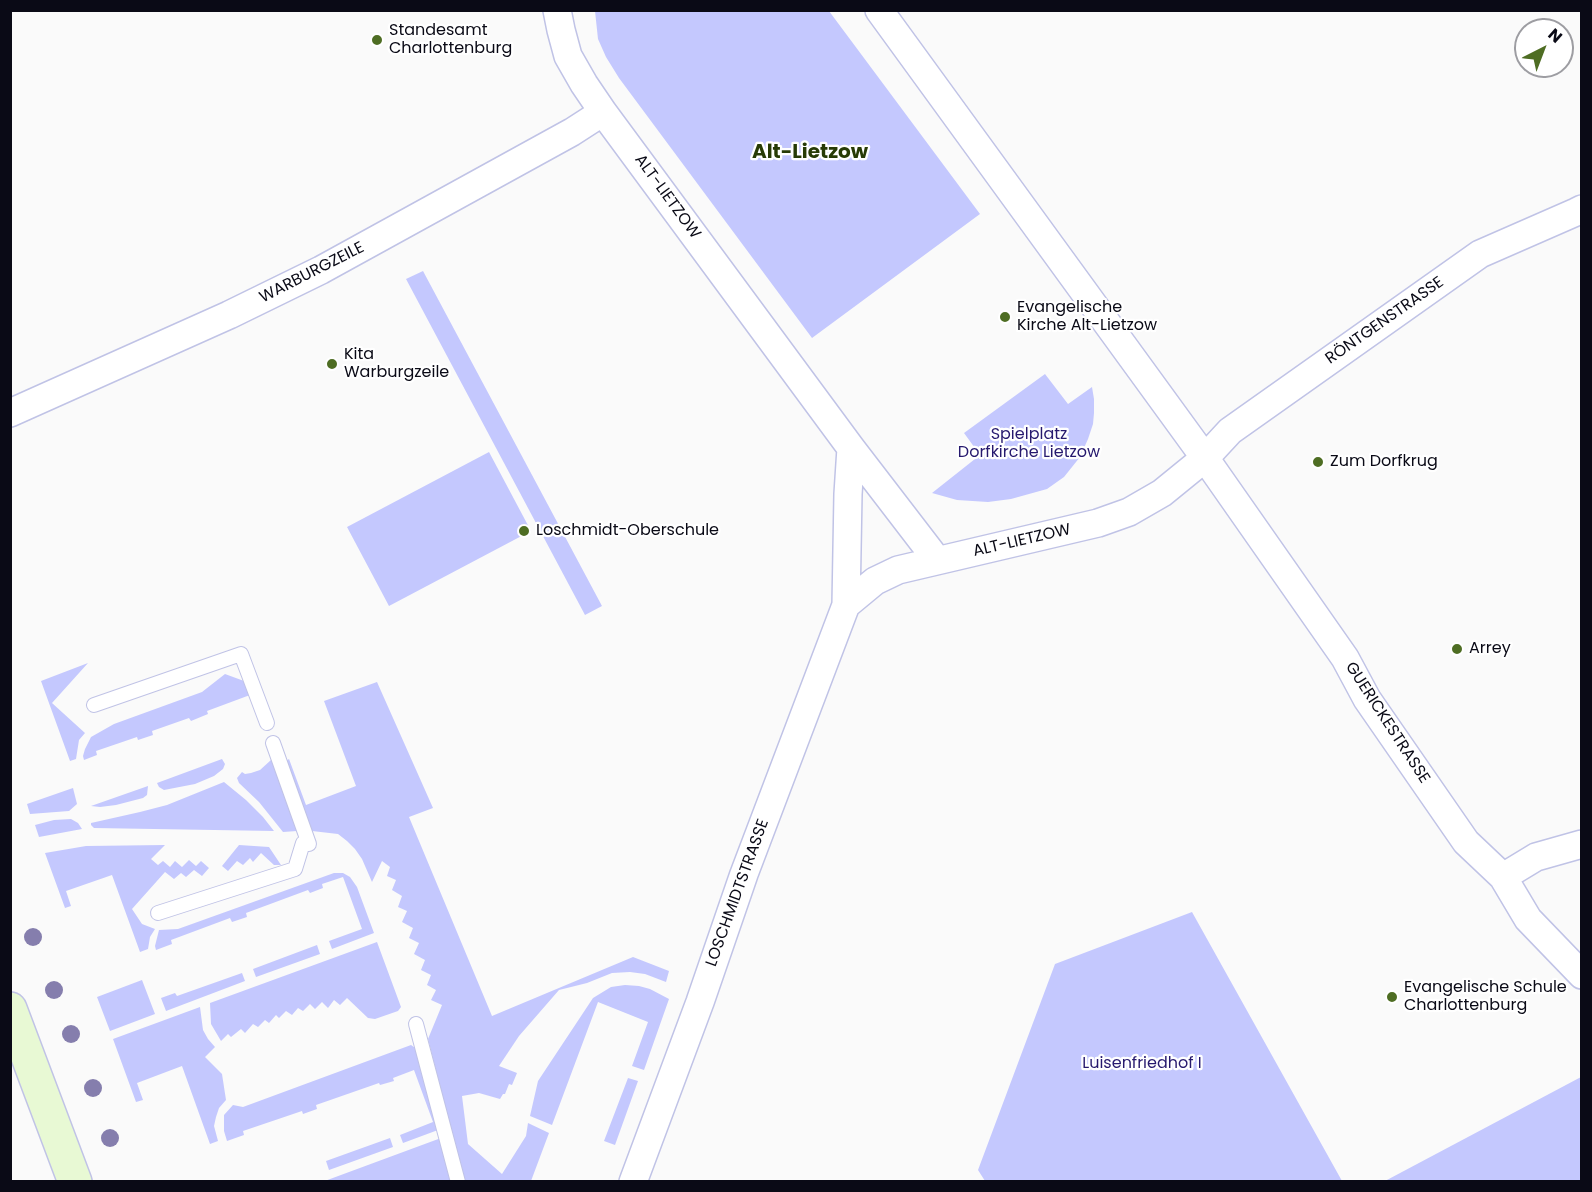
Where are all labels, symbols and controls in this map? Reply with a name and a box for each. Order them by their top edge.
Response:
north arrow [1514,18,1574,78]
place label: Standesamt Charlottenburg [389,21,512,59]
text: N [1543,23,1567,48]
marker: Standesamt Charlottenburg [370,33,384,47]
district label: Alt-Lietzow [752,141,868,165]
street label: ALT-LIETZOW [630,151,704,243]
street label: WARBURGZEILE [256,238,368,308]
street label: RÖNTGENSTRASSE [1322,273,1448,369]
place label: Evangelische Kirche Alt-Lietzow [1017,298,1157,336]
marker: Evangelische Kirche Alt-Lietzow [998,310,1012,324]
place label: Kita Warburgzeile [344,345,449,383]
marker: Kita Warburgzeile [325,357,339,371]
park label: Spielplatz Dorfkirche Lietzow [958,425,1100,463]
place label: Zum Dorfkrug [1330,452,1438,472]
marker: Zum Dorfkrug [1311,455,1325,469]
street label: ALT-LIETZOW [971,520,1073,562]
place label: Loschmidt-Oberschule [536,521,719,541]
marker: Loschmidt-Oberschule [517,524,531,538]
place label: Arrey [1469,639,1511,659]
marker: Arrey [1450,642,1464,656]
street label: GUERICKESTRASSE [1341,659,1433,787]
street label: LOSCHMIDTSTRASSE [702,817,774,969]
place label: Evangelische Schule Charlottenburg [1404,978,1567,1016]
marker: Evangelische Schule Charlottenburg [1385,990,1399,1004]
park label: Luisenfriedhof I [1082,1054,1202,1074]

